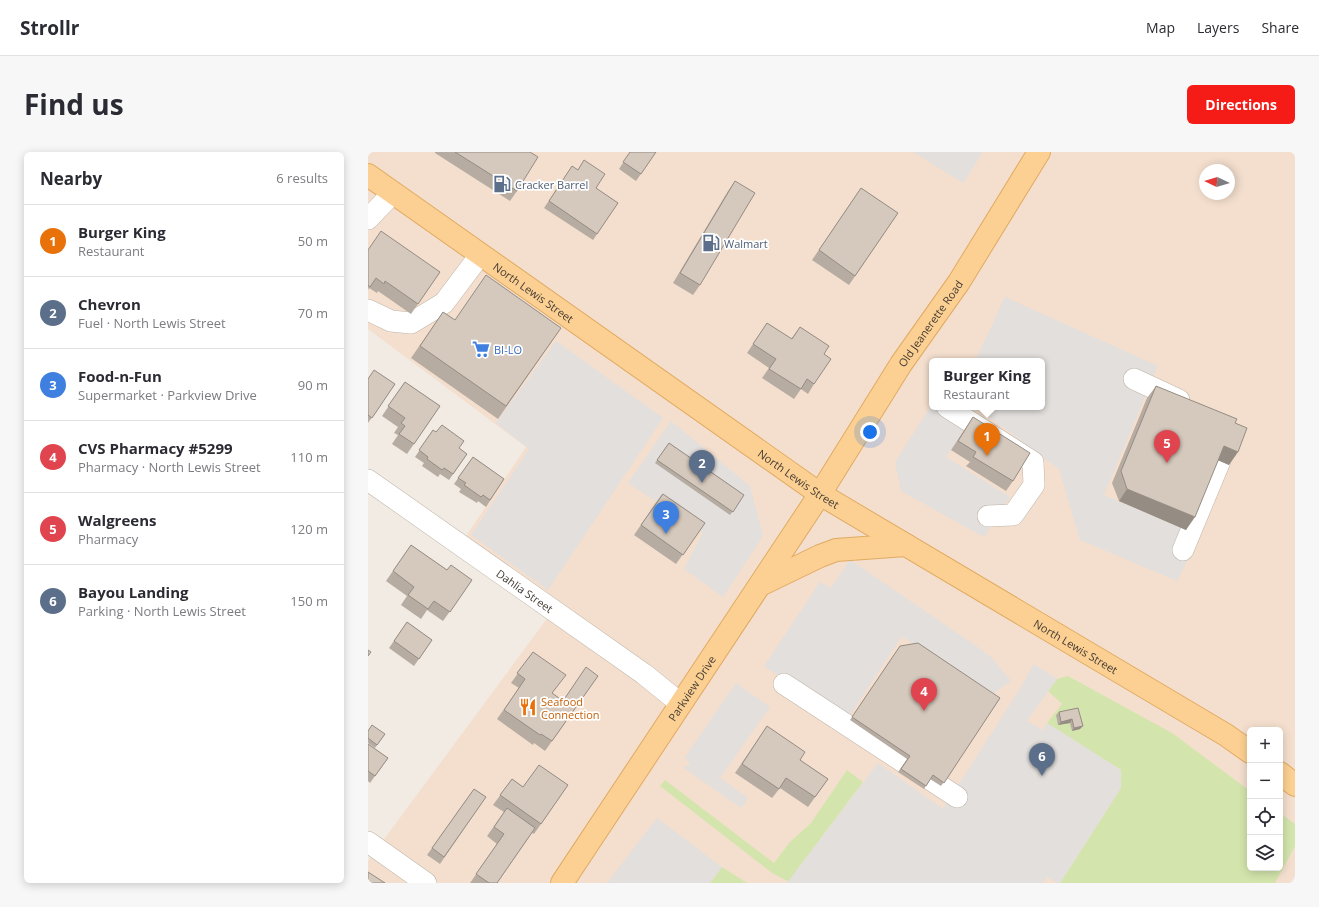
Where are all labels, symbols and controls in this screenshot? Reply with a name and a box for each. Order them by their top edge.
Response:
text: Strollr [20,15,79,41]
text: Map [1146,18,1175,37]
text: Layers [1197,18,1239,37]
text: Share [1261,18,1299,37]
text: Find us [24,85,124,123]
button: Directions [1187,85,1295,124]
north arrow [1199,164,1235,200]
text: Nearby [40,167,102,190]
text: 6 results [276,169,328,187]
fuel station icon: Cracker Barrel [492,174,512,194]
place label: Cracker Barrel [515,177,588,192]
text: Burger King [78,222,166,242]
text: 1 [49,232,57,250]
text: 50 m [298,232,328,250]
fuel station icon: Walmart [701,233,721,253]
place label: Walmart [724,236,768,251]
text: Restaurant [78,242,145,260]
street label: North Lewis Street [491,259,577,326]
street label: Old Jeanerette Road [894,277,966,370]
text: Chevron [78,294,141,314]
text: 2 [49,304,57,322]
text: 70 m [298,304,328,322]
text: Fuel · North Lewis Street [78,314,226,332]
supermarket icon: BI-LO [471,339,491,359]
place label: BI-LO [494,342,522,357]
popup [929,358,1045,410]
text: Burger King [943,365,1031,385]
text: Food-n-Fun [78,366,162,386]
text: 3 [49,376,57,394]
text: 90 m [298,376,328,394]
text: Restaurant [943,385,1010,403]
text: Supermarket · Parkview Drive [78,386,257,404]
your location [860,422,880,442]
pin: 1 [974,423,1000,456]
pin: 5 [1154,430,1180,463]
text: CVS Pharmacy #5299 [78,438,233,458]
street label: North Lewis Street [755,445,842,511]
text: 4 [49,448,57,466]
text: 110 m [290,448,328,466]
pin: 2 [689,450,715,483]
text: Pharmacy · North Lewis Street [78,458,261,476]
pin: 3 [653,501,679,534]
text: Walgreens [78,510,156,530]
text: 5 [49,520,57,538]
text: 120 m [290,520,328,538]
text: Pharmacy [78,530,138,548]
street label: Dahlia Street [494,565,557,616]
text: Bayou Landing [78,582,189,602]
text: 6 [49,592,57,610]
text: 150 m [290,592,328,610]
text: Parking · North Lewis Street [78,602,246,620]
street label: North Lewis Street [1031,615,1121,677]
street label: Parkview Drive [664,652,719,724]
pin: 4 [911,678,937,711]
place label: Seafood Connection [541,694,600,722]
restaurant icon: Seafood Connection [518,697,538,717]
map controls [1247,727,1283,871]
button: + [1247,727,1283,763]
pin: 6 [1029,743,1055,776]
button: − [1247,763,1283,799]
button: locate [1247,799,1283,835]
button: layers [1247,835,1283,871]

